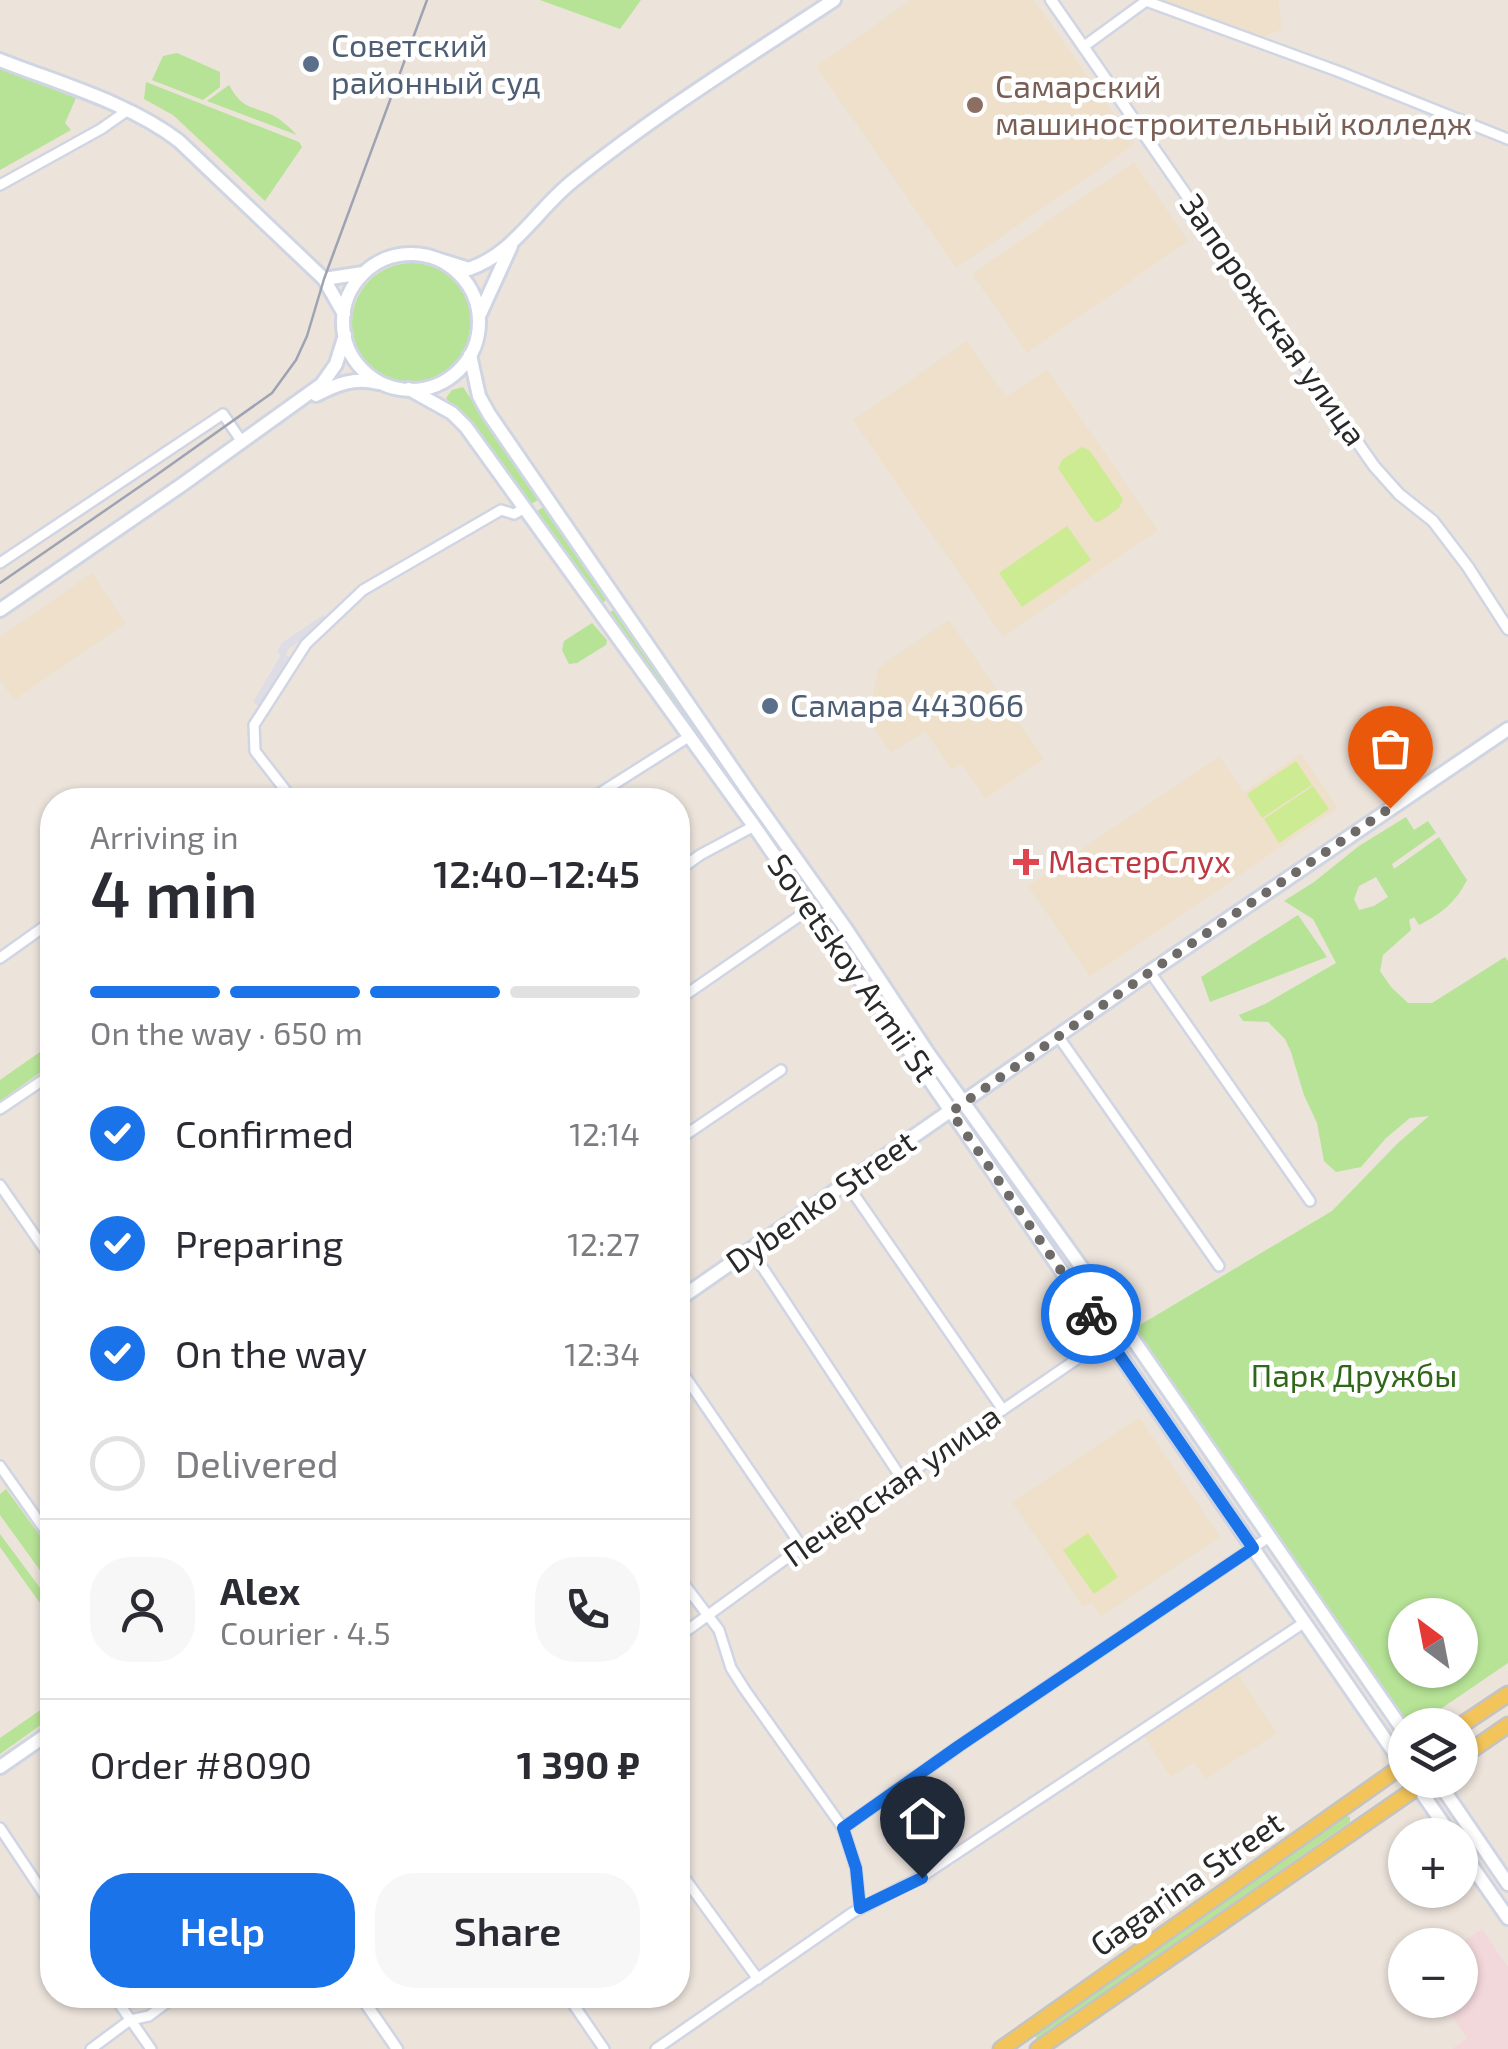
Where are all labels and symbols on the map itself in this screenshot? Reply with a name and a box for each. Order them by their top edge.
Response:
place label: Советский районный суд [331,25,541,101]
marker: Советский районный суд [300,53,322,75]
place label: Самарский машиностроительный колледж [995,66,1472,141]
marker: Самарский машиностроительный колледж [964,94,986,116]
street label: Запорожская улица [1173,186,1376,453]
place label: Самара 443066 [790,685,1024,723]
marker: Самара 443066 [759,695,781,717]
pin [1348,706,1433,809]
place label: МастерСлух [1048,841,1231,880]
street label: Sovetskoy Armii St [761,846,946,1088]
marker: МастерСлух [1013,849,1039,875]
street label: Dybenko Street [718,1121,922,1280]
courier [1041,1264,1141,1364]
park label: Парк Дружбы [1251,1355,1457,1394]
street label: Печёрская улица [775,1395,1007,1574]
north arrow [1388,1598,1478,1688]
pin [880,1776,965,1879]
street label: Gagarina Street [1082,1802,1289,1963]

